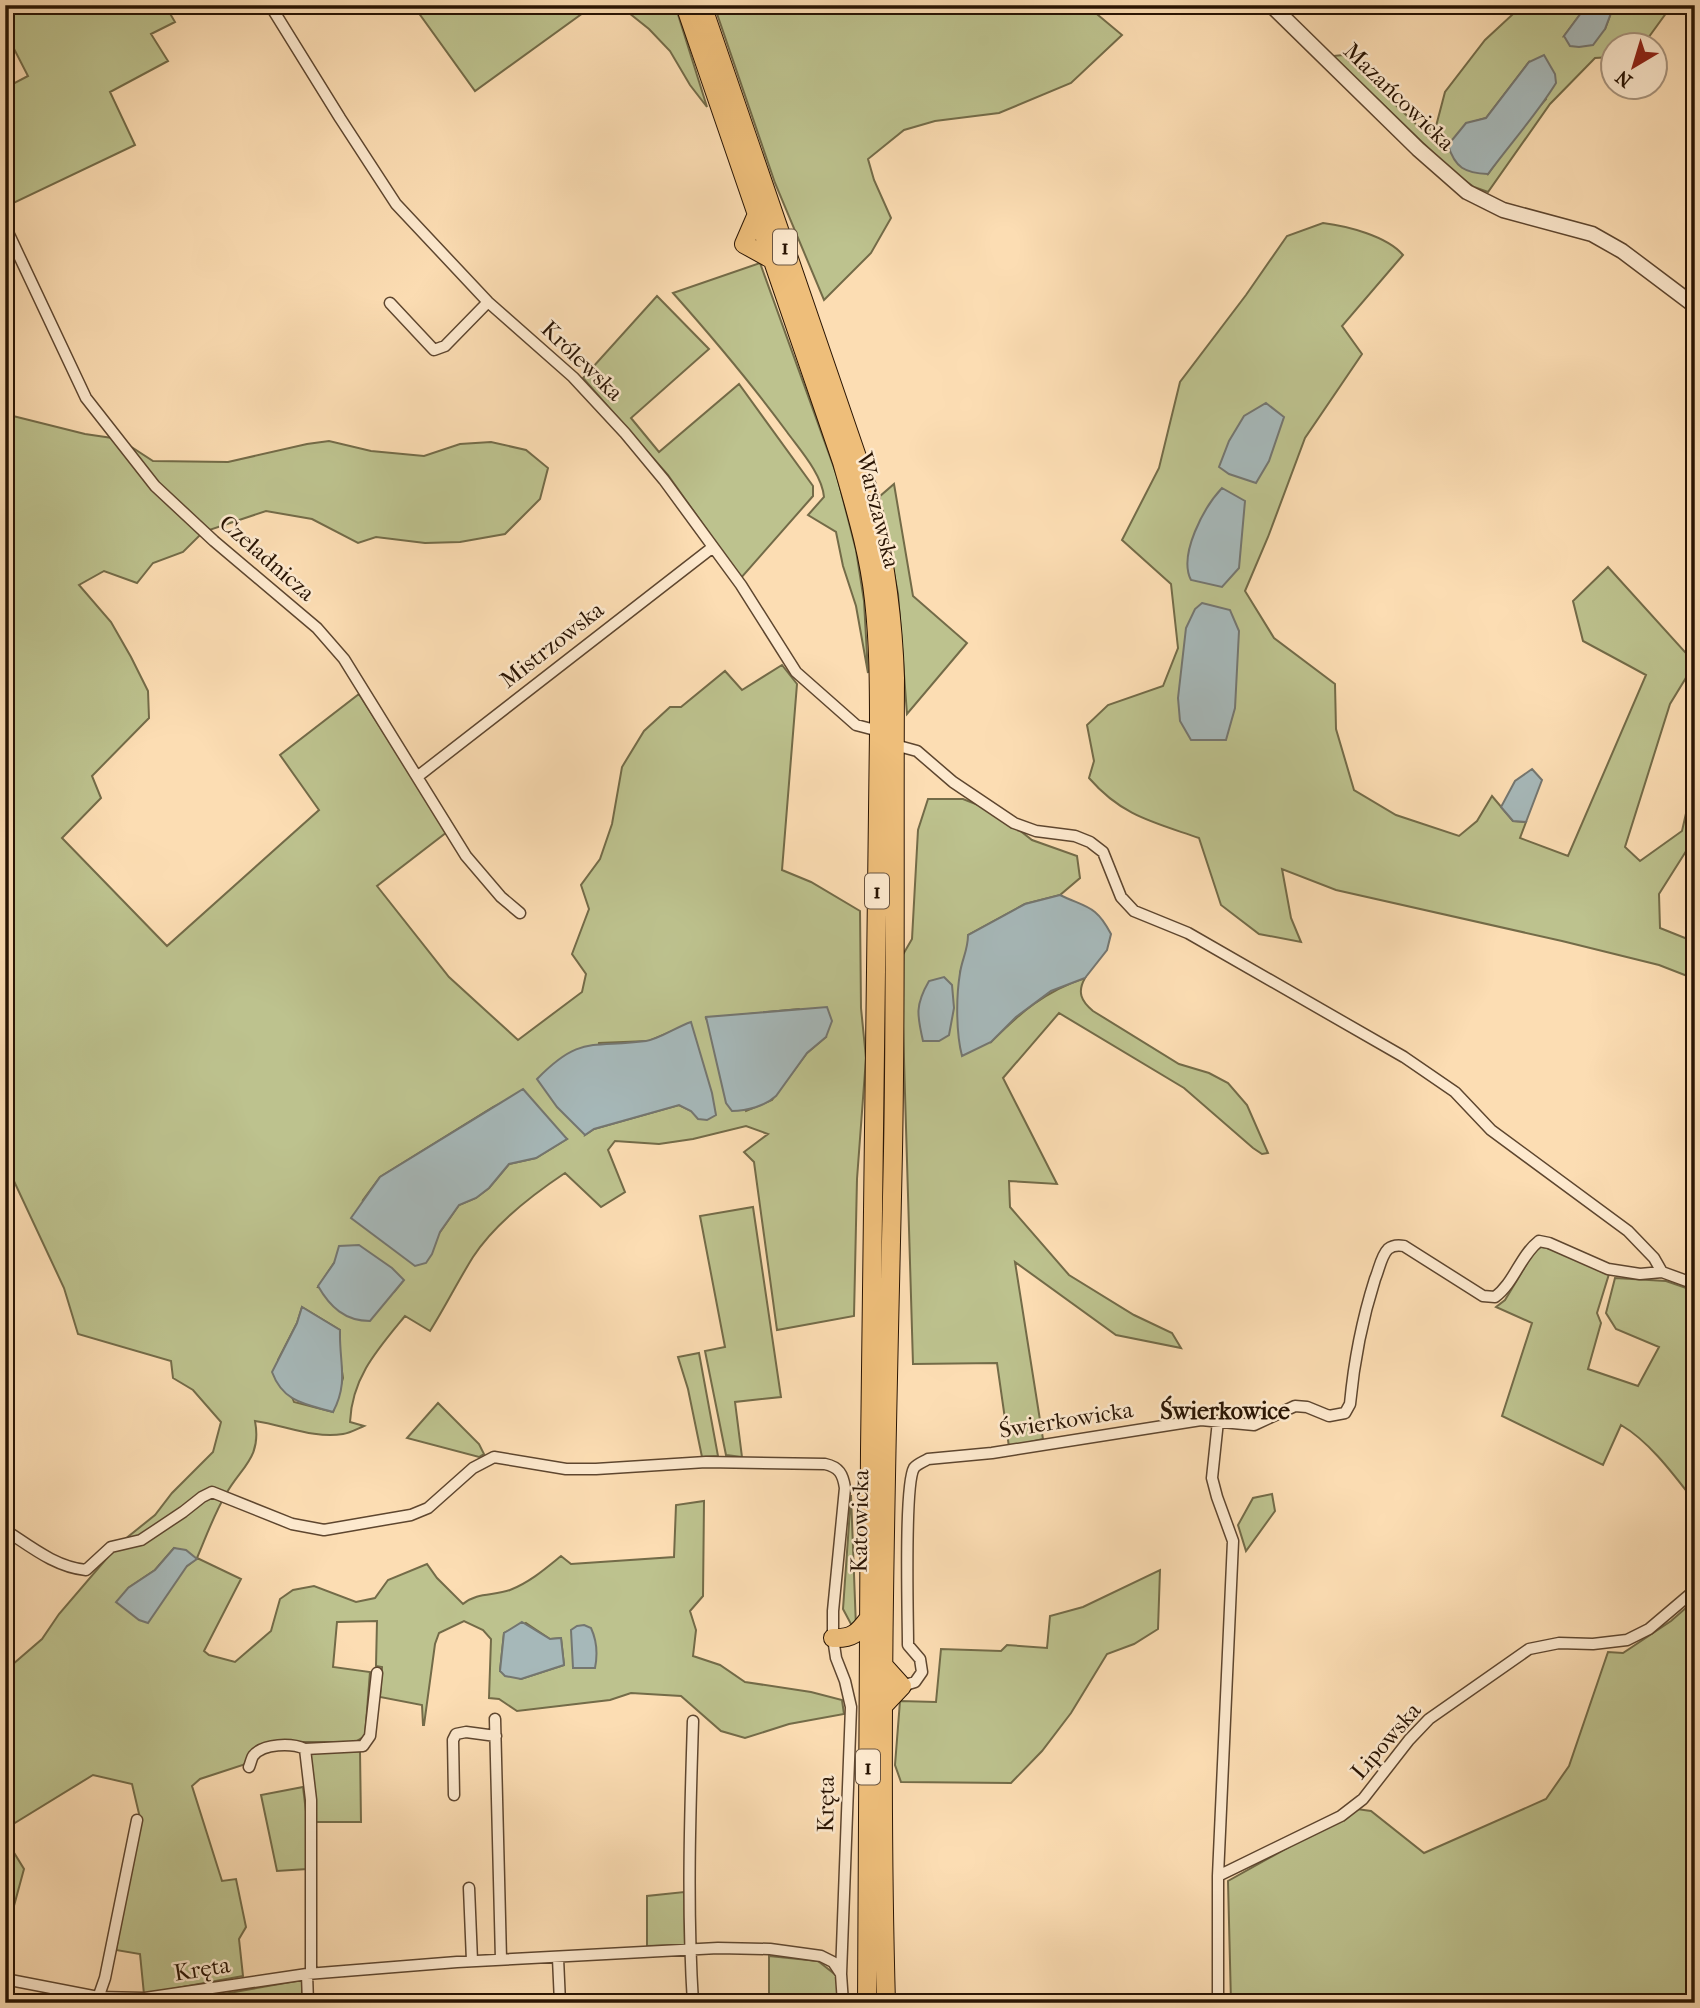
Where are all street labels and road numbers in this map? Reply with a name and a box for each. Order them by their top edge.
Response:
street label: Mazańcowicka [1338,38,1460,157]
road number: 1 [773,230,797,264]
street label: Królewska [535,315,629,407]
street label: Warszawska [850,448,905,571]
street label: Czeladnicza [214,509,320,607]
street label: Mistrzowska [495,596,609,694]
road number: 1 [865,874,889,908]
street label: Świerkowicka [997,1396,1135,1444]
street label: Katowicka [846,1469,874,1573]
street label: Lipowska [1346,1697,1427,1785]
road number: 1 [856,1750,880,1784]
street label: Kręta [812,1775,840,1833]
street label: Kręta [172,1951,232,1987]

